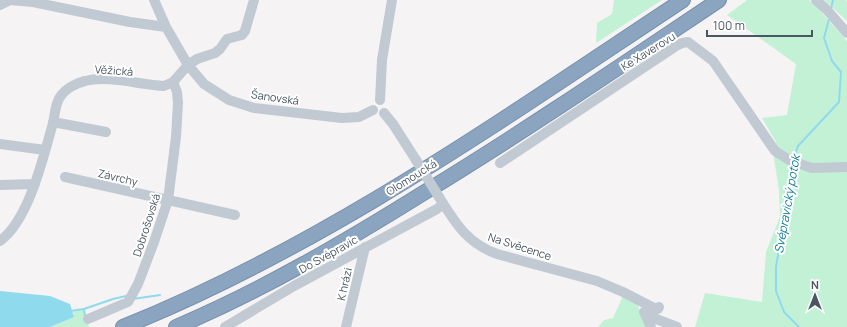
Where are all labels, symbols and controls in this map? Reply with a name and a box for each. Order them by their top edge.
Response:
scale bar [707,12,812,38]
text: 100 m [713,17,745,34]
street label: Ke Xaverovu [618,28,678,74]
street label: Věžická [94,61,134,79]
street label: Šanovská [250,86,300,108]
water label: Svépravický potok [770,151,804,255]
street label: Olomoucká [383,156,439,198]
street label: Závrchy [97,165,140,189]
street label: Dobrošovská [129,192,163,258]
street label: Na Svěcence [486,229,554,263]
street label: Do Svépravic [296,232,360,276]
street label: K hrázi [333,266,355,302]
north arrow [795,275,835,315]
text: N [811,277,819,292]

